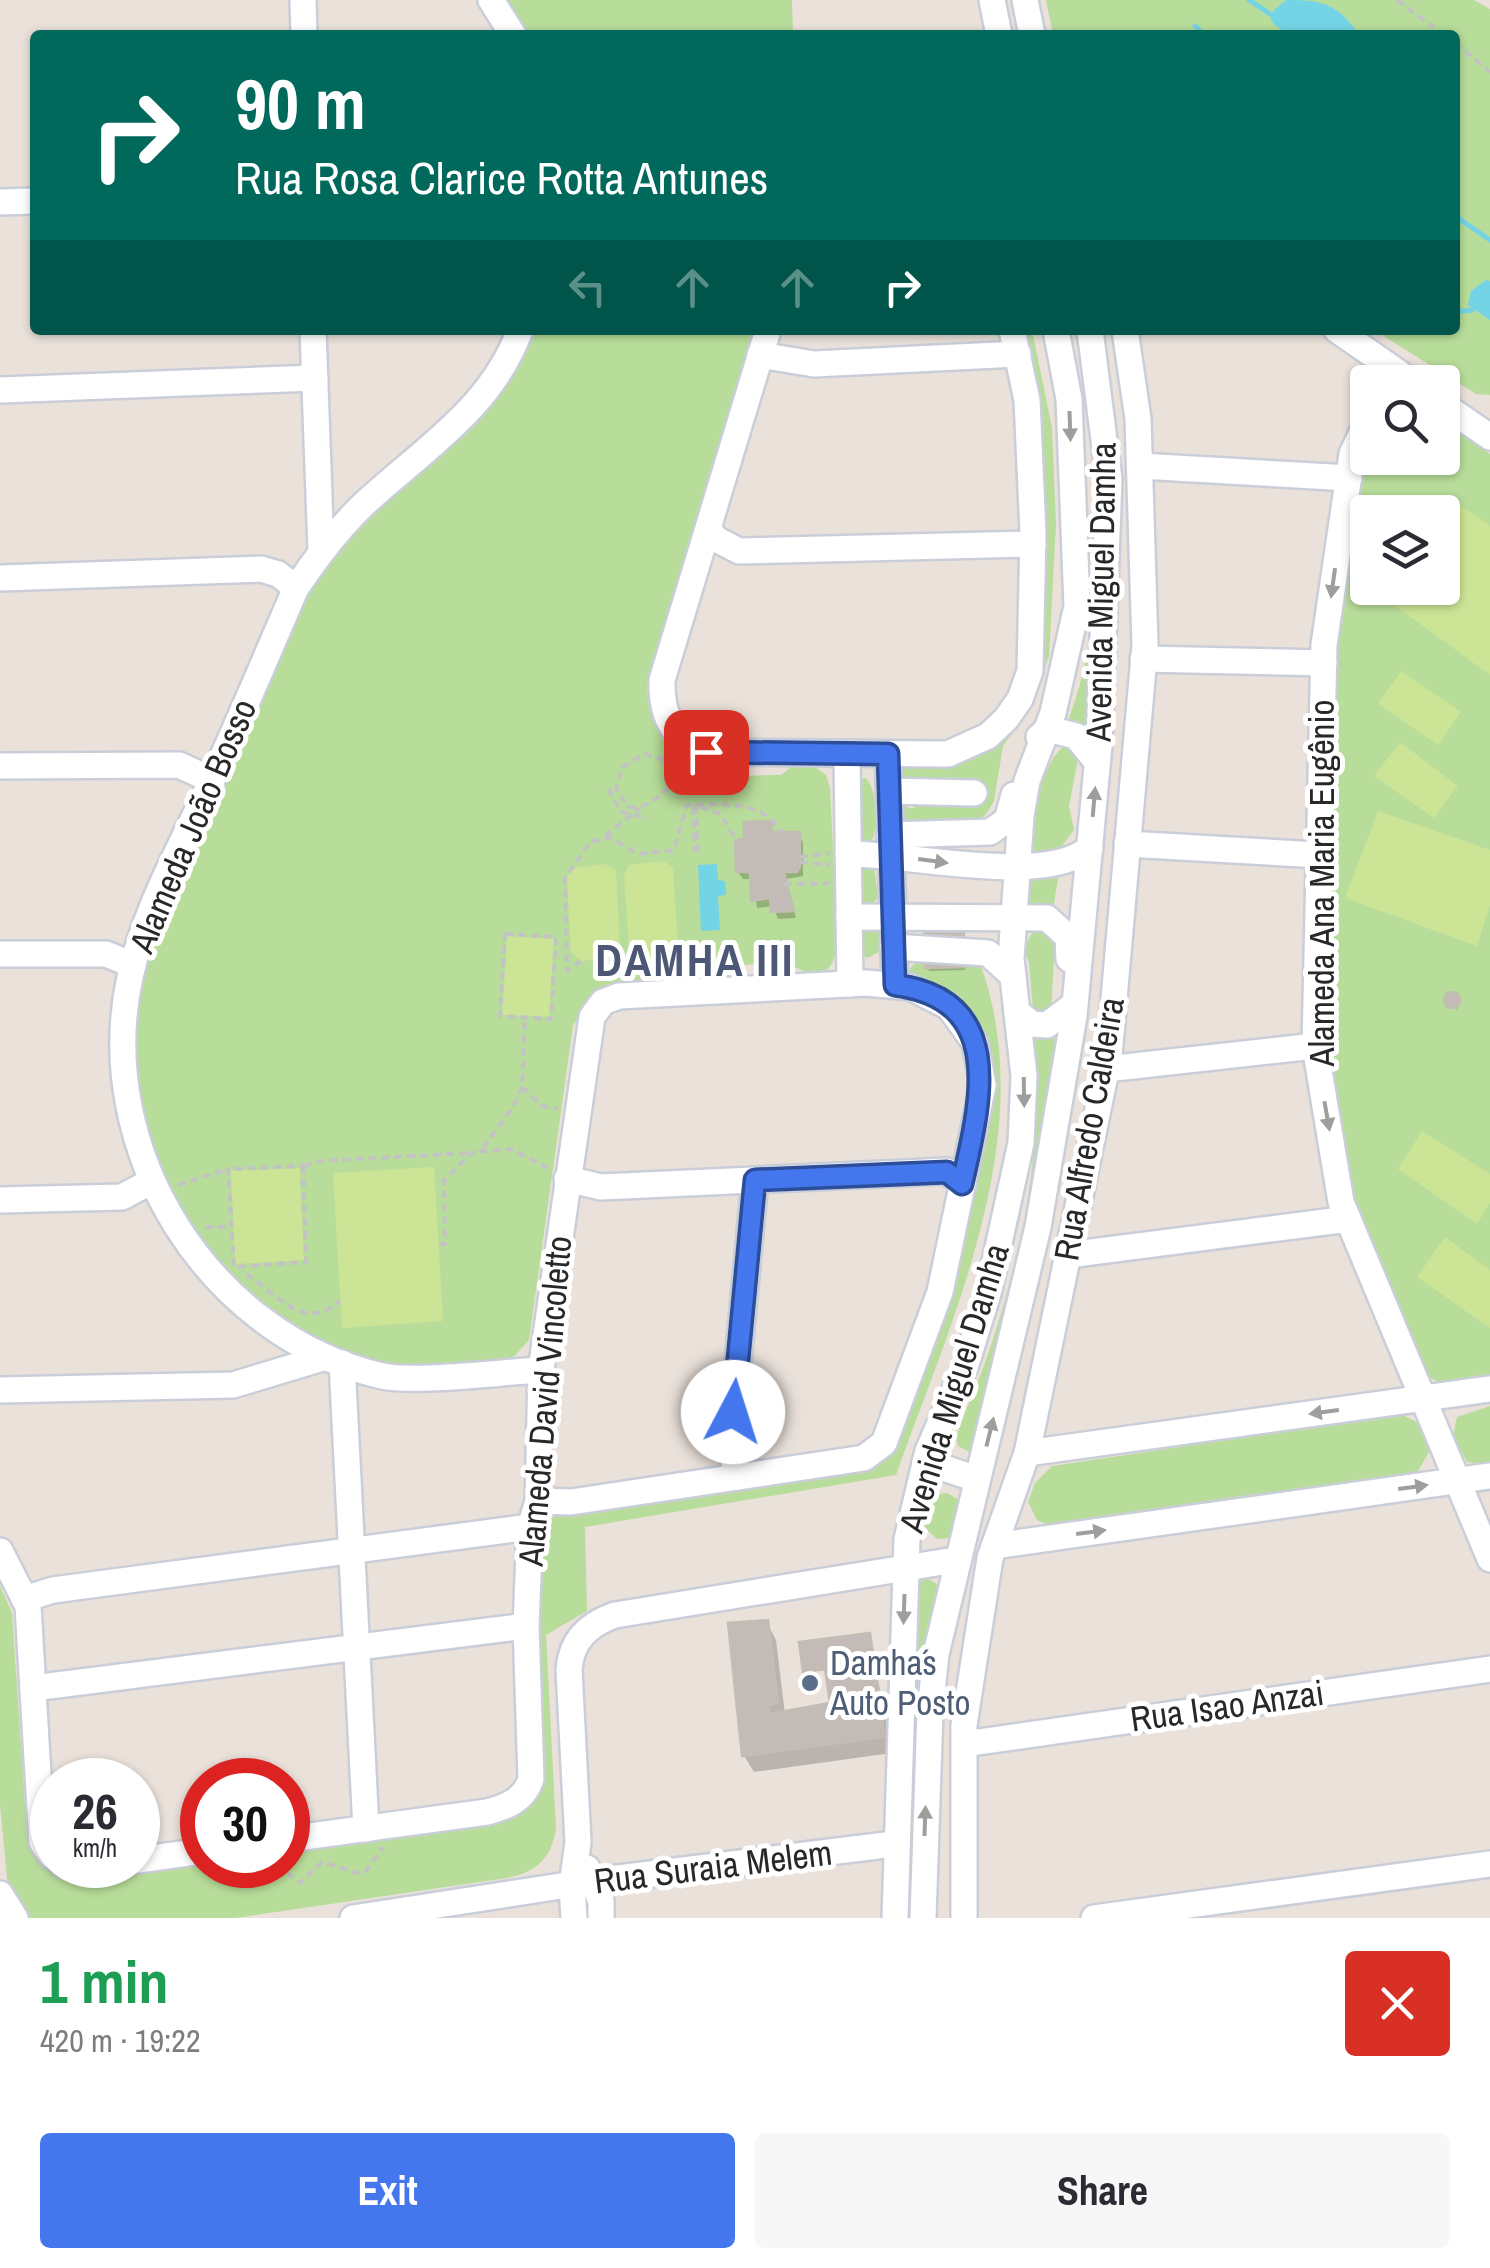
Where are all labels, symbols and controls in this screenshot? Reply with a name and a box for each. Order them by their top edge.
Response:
text: 90 m [235,57,366,151]
icon: right [70,70,200,200]
text: Rua Rosa Clarice Rotta Antunes [235,147,768,208]
icon: left [560,260,615,315]
icon: ahead [665,260,720,315]
icon: ahead [770,260,825,315]
icon: right [875,260,930,315]
map controls [1350,365,1460,605]
button: search [1350,365,1460,475]
one-way arrow [1063,411,1079,443]
street label: Avenida Miguel Damha [1074,442,1127,743]
button: layers [1350,495,1460,605]
one-way arrow [1325,567,1341,599]
street label: Alameda João Bosso [118,692,267,961]
street label: Alameda Ana Maria Eugênio [1298,700,1345,1067]
pin [664,710,749,795]
icon: arrive [679,725,734,780]
one-way arrow [1087,785,1103,817]
one-way arrow [918,854,950,870]
district label: DAMHA III [595,929,795,990]
street label: Rua Alfredo Caldeira [1042,994,1135,1264]
one-way arrow [1017,1076,1033,1108]
one-way arrow [1320,1101,1335,1132]
street label: Alameda David Vincoletto [507,1234,582,1569]
street label: Avenida Miguel Damha [887,1238,1020,1539]
position arrow [681,1360,785,1464]
one-way arrow [1308,1404,1339,1420]
one-way arrow [983,1416,999,1447]
one-way arrow [1397,1479,1429,1495]
one-way arrow [1075,1524,1107,1540]
one-way arrow [896,1593,912,1625]
place label: Damha´s Auto Posto [829,1639,970,1726]
street label: Rua Isao Anzai [1127,1669,1327,1742]
marker: Damha´s Auto Posto [799,1672,821,1694]
speed limit sign: 30 [180,1758,310,1888]
text: 26 [72,1777,118,1845]
one-way arrow [917,1804,933,1836]
street label: Rua Suraia Melem [591,1829,835,1904]
text: km/h [73,1831,117,1865]
text: 1 min [40,1941,169,2022]
button: close [1345,1951,1450,2056]
text: 420 m · 19:22 [40,2019,200,2062]
button: Exit [40,2133,735,2248]
button: Share [755,2133,1450,2248]

